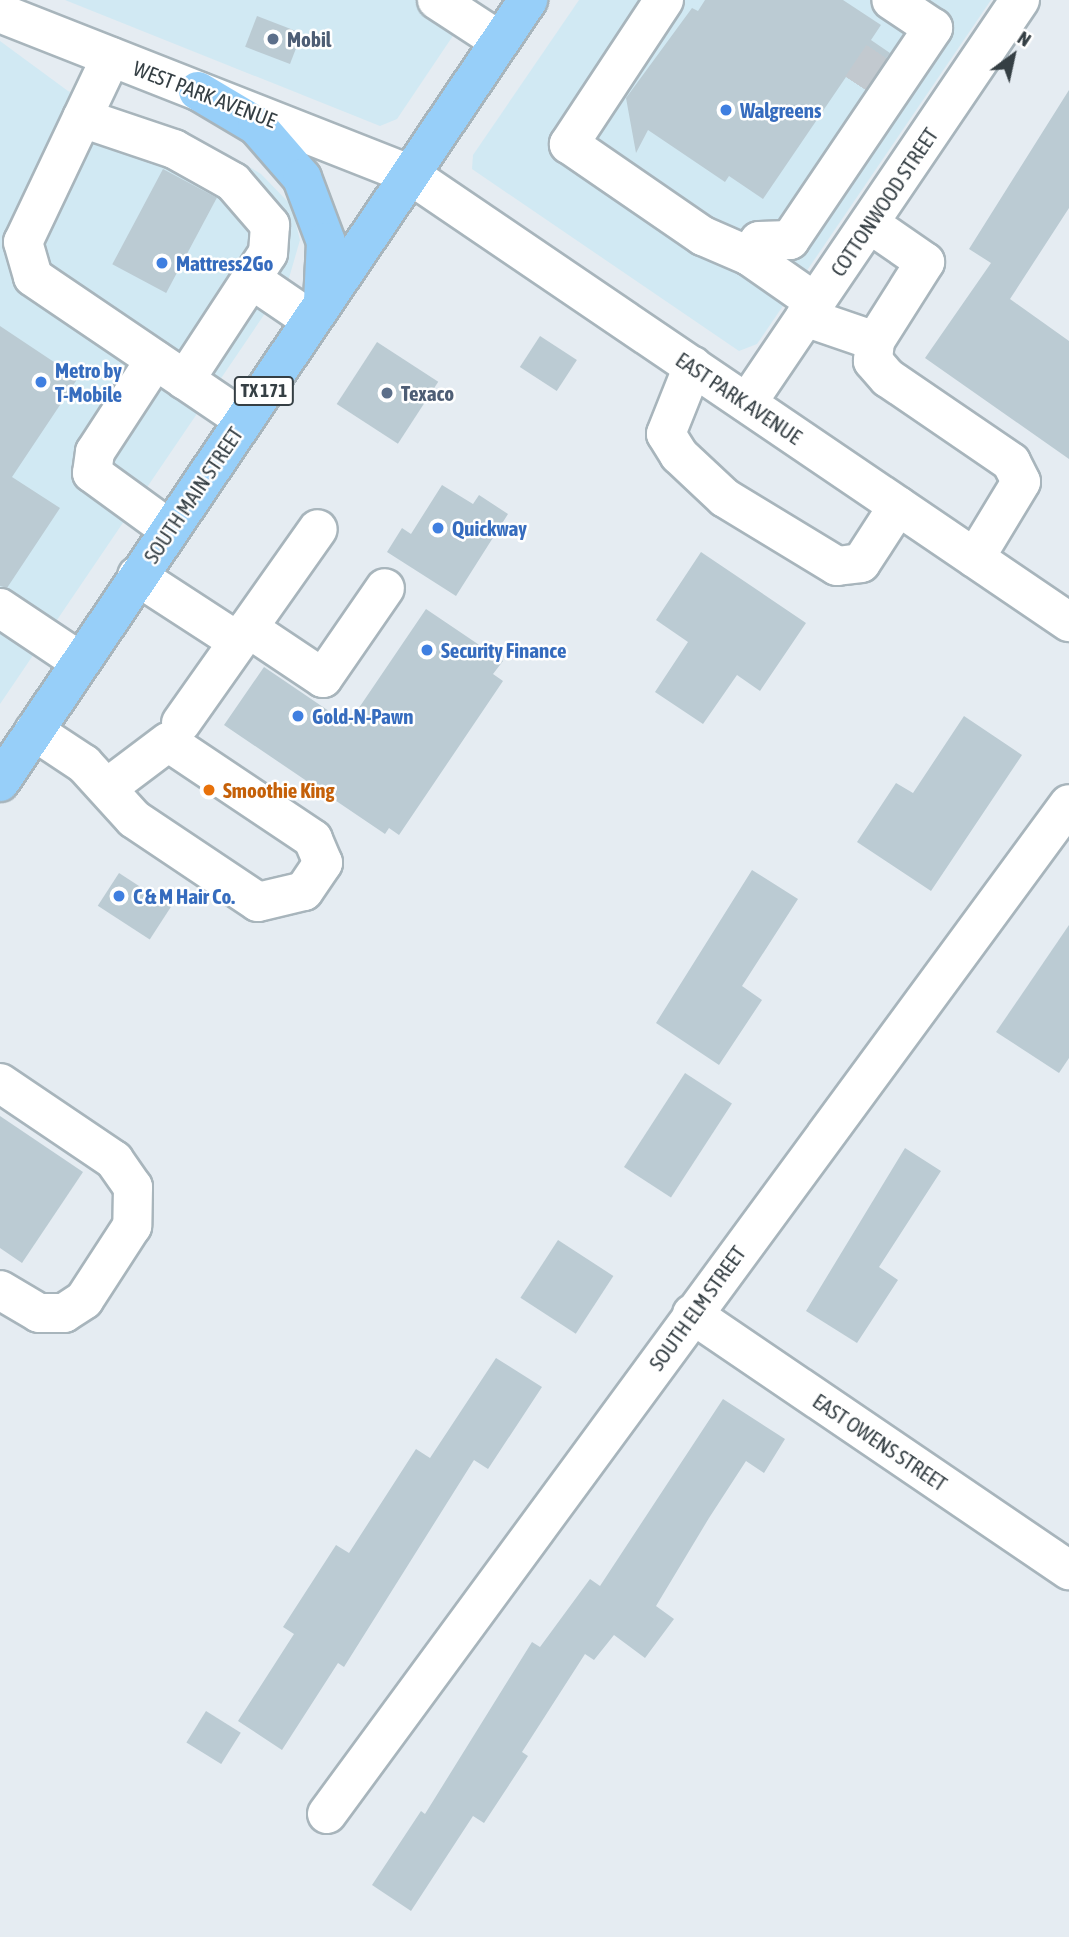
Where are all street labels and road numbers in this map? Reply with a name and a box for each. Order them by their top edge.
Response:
street label: WEST PARK AVENUE [130,55,280,133]
street label: COTTONWOOD STREET [825,123,943,281]
street label: EAST PARK AVENUE [671,347,807,449]
road number: TX 171 [232,376,296,406]
street label: SOUTH MAIN STREET [138,422,248,568]
street label: SOUTH ELM STREET [643,1241,751,1375]
street label: EAST OWENS STREET [808,1388,952,1496]

